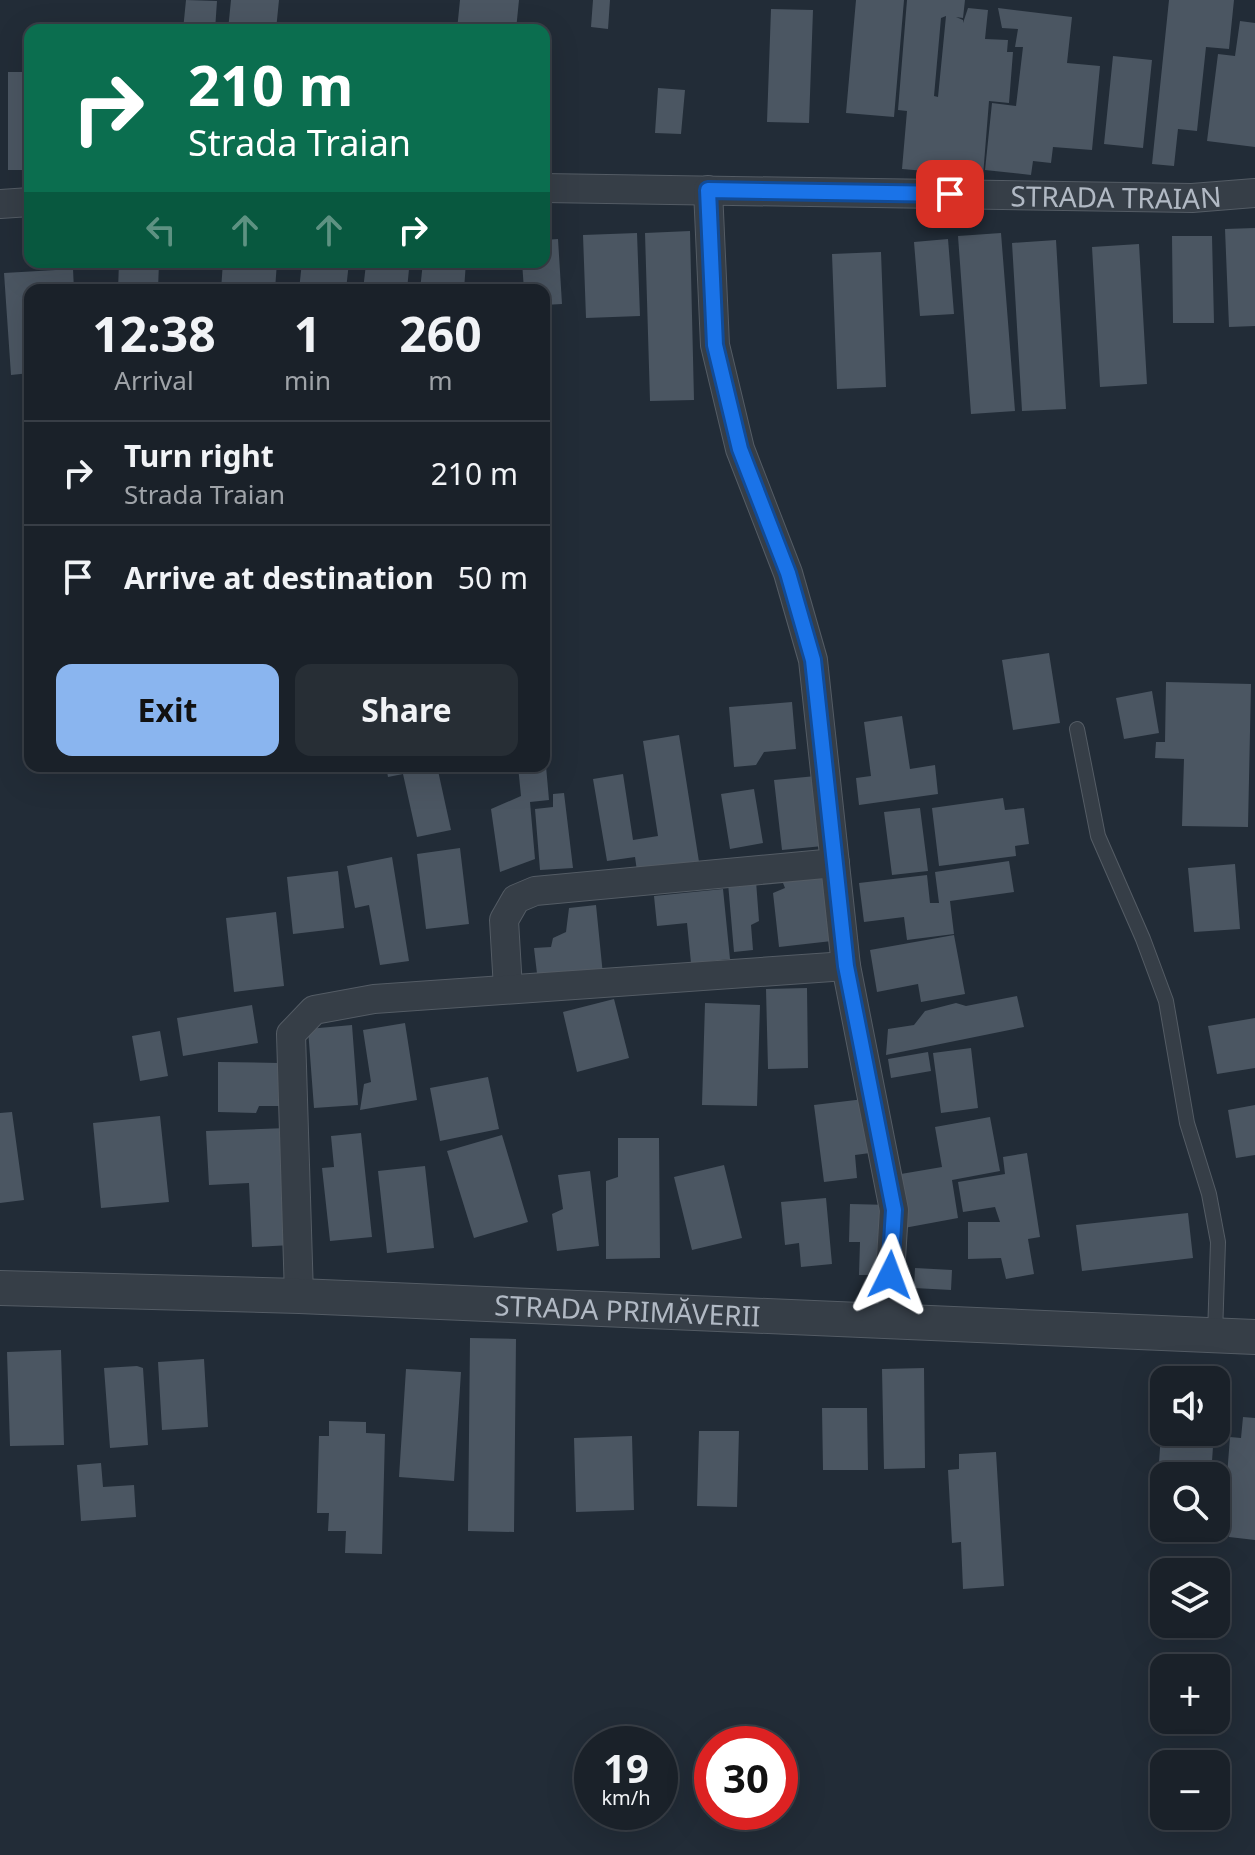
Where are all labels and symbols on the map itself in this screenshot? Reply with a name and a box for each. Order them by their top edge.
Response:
pin [916,160,984,228]
street label: STRADA TRAIAN [1010,176,1223,217]
position arrow [848,1233,932,1317]
street label: STRADA PRIMĂVERII [494,1285,761,1335]
speed limit sign: 30 [694,1726,798,1830]

